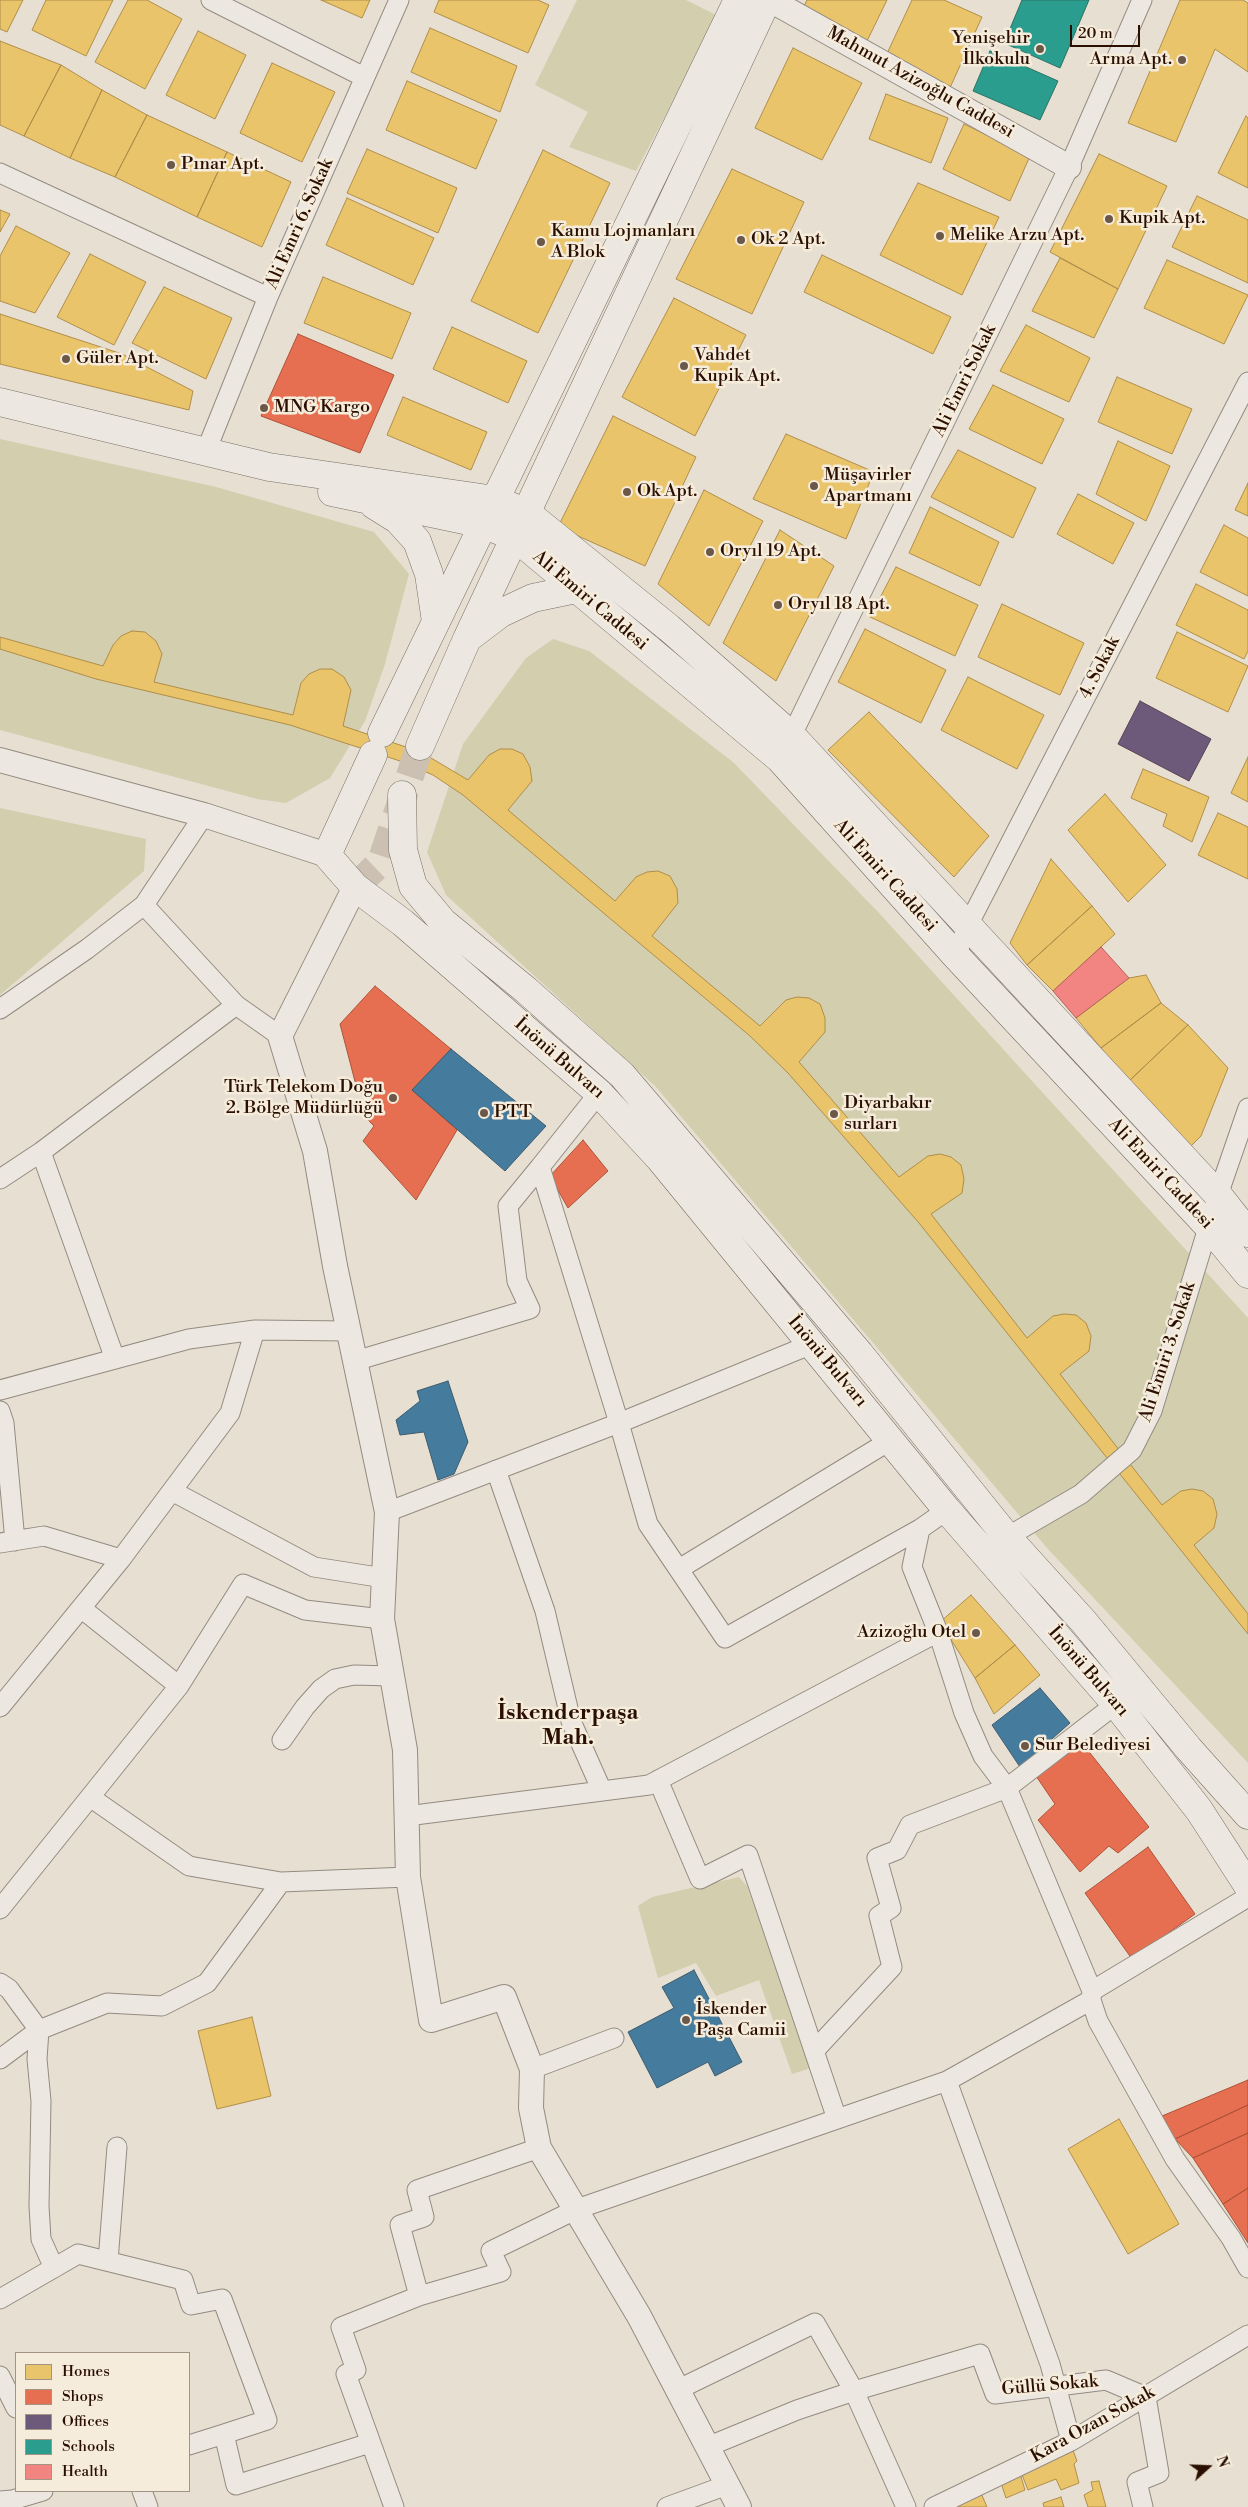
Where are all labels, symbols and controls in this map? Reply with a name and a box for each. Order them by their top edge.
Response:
scale bar [1073,15,1143,47]
street label: Mahmut Azizoğlu Caddesi [822,22,1018,144]
text: 20 m [1078,24,1113,43]
place label: Yenişehir İlkokulu [952,28,1030,70]
marker: Yenişehir İlkokulu [1034,43,1046,55]
place label: Arma Apt. [1090,49,1172,71]
marker: Arma Apt. [1176,54,1188,66]
place label: Pınar Apt. [181,154,264,176]
street label: Ali Emri 6. Sokak [261,155,339,293]
marker: Pınar Apt. [165,159,177,171]
place label: Kupik Apt. [1119,208,1205,230]
marker: Kupik Apt. [1103,213,1115,225]
place label: Kamu Lojmanları A Blok [551,221,695,264]
place label: Melike Arzu Apt. [950,225,1084,247]
place label: Ok 2 Apt. [751,229,825,251]
marker: Melike Arzu Apt. [934,230,946,242]
marker: Ok 2 Apt. [735,234,747,246]
marker: Kamu Lojmanları A Blok [535,236,547,248]
street label: Ali Emri Sokak [929,321,1001,441]
place label: Vahdet Kupik Apt. [694,345,780,388]
place label: Güler Apt. [76,348,159,370]
marker: Güler Apt. [60,353,72,365]
marker: Vahdet Kupik Apt. [678,360,690,372]
place label: MNG Kargo [274,397,370,419]
marker: MNG Kargo [258,402,270,414]
place label: Müşavirler Apartmanı [824,465,912,508]
marker: Müşavirler Apartmanı [808,480,820,492]
place label: Ok Apt. [637,481,697,503]
marker: Ok Apt. [621,486,633,498]
place label: Oryıl 19 Apt. [720,541,821,563]
street label: Ali Emiri Caddesi [528,546,652,656]
marker: Oryıl 19 Apt. [704,546,716,558]
place label: Oryıl 18 Apt. [788,594,890,616]
marker: Oryıl 18 Apt. [772,599,784,611]
street label: 4. Sokak [1075,633,1125,703]
street label: Ali Emiri Caddesi [829,815,941,937]
street label: İnönü Bulvarı [509,1014,609,1104]
place label: Türk Telekom Doğu 2. Bölge Müdürlüğü [224,1077,383,1120]
marker: Türk Telekom Doğu 2. Bölge Müdürlüğü [387,1092,399,1104]
place label: Diyarbakır surları [844,1093,932,1136]
place label: PTT [494,1102,532,1124]
marker: PTT [478,1107,490,1119]
marker: Diyarbakır surları [828,1108,840,1120]
street label: Ali Emiri Caddesi [1103,1114,1217,1234]
street label: Ali Emiri 3. Sokak [1135,1279,1201,1425]
street label: İnönü Bulvarı [783,1312,871,1412]
place label: Azizoğlu Otel [857,1622,966,1644]
street label: İnönü Bulvarı [1043,1622,1133,1722]
marker: Azizoğlu Otel [970,1627,982,1639]
district label: İskenderpaşa Mah. [498,1701,638,1752]
place label: Sur Belediyesi [1035,1735,1151,1757]
marker: Sur Belediyesi [1019,1740,1031,1752]
place label: İskender Paşa Camii [696,1999,786,2042]
marker: İskender Paşa Camii [680,2014,692,2026]
legend [15,2352,190,2492]
text: Homes [62,2362,110,2381]
street label: Güllü Sokak [1001,2371,1099,2401]
street label: Kara Ozan Sokak [1027,2382,1159,2468]
text: Shops [62,2387,103,2406]
text: Offices [62,2412,109,2431]
text: Schools [62,2437,115,2456]
north arrow [1183,2442,1233,2492]
text: N [1212,2454,1232,2470]
text: Health [62,2462,108,2481]

